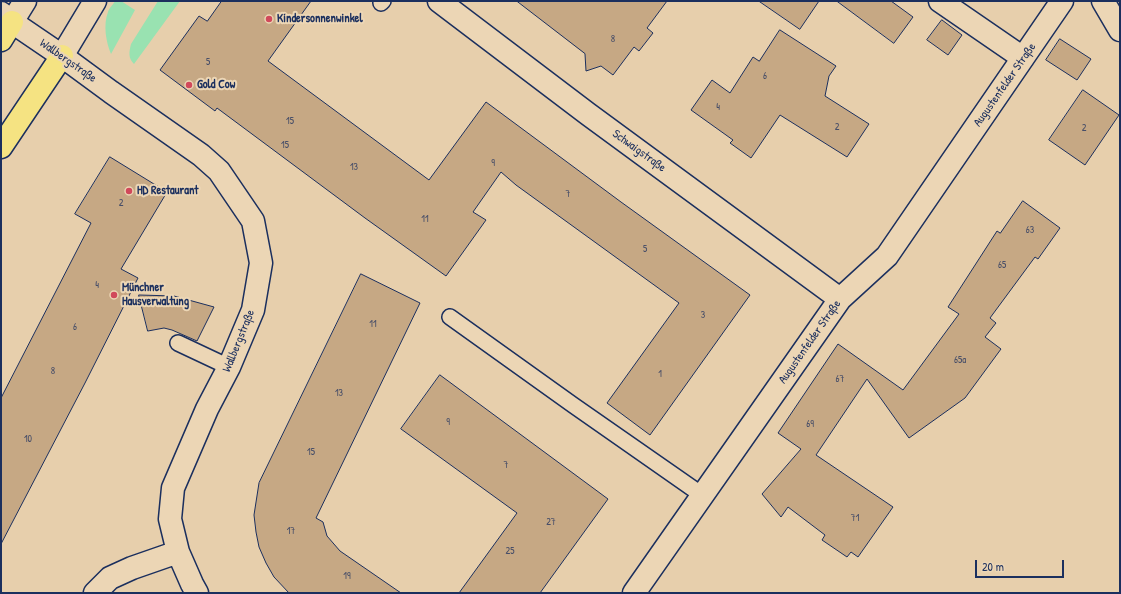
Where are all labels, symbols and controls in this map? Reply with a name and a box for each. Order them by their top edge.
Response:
place label: Kindersonnenwinkel [277,12,363,26]
marker: Kindersonnenwinkel [264,14,274,24]
house number: 8 [611,33,615,45]
street label: Wallbergstraße [37,36,99,86]
street label: Augustenfelder Straße [971,40,1039,130]
house number: 5 [206,56,210,68]
house number: 6 [763,70,767,82]
place label: Gold Cow [197,78,235,92]
marker: Gold Cow [184,80,194,90]
house number: 4 [716,101,720,113]
house number: 15 [286,115,294,127]
house number: 2 [835,121,839,133]
house number: 2 [1082,122,1086,134]
street label: Schwaigstraße [609,127,669,175]
house number: 15 [281,139,289,151]
house number: 9 [491,157,495,169]
house number: 13 [350,161,358,173]
place label: HD Restaurant [137,184,198,198]
marker: HD Restaurant [124,186,134,196]
house number: 7 [566,188,570,200]
house number: 2 [119,197,123,209]
house number: 11 [421,213,429,225]
house number: 63 [1026,224,1034,236]
house number: 5 [643,243,647,255]
house number: 65 [998,259,1006,271]
house number: 4 [95,279,99,291]
place label: Münchner Hausverwaltung [122,281,189,309]
marker: Münchner Hausverwaltung [109,290,119,300]
street label: Augustenfelder Straße [776,297,844,387]
street label: Wallbergstraße [220,308,258,374]
house number: 3 [701,309,705,321]
house number: 11 [369,318,377,330]
house number: 6 [73,321,77,333]
house number: 65a [954,354,966,366]
house number: 8 [51,365,55,377]
house number: 1 [658,368,662,380]
house number: 67 [836,373,844,385]
house number: 13 [335,387,343,399]
house number: 9 [446,416,450,428]
house number: 69 [806,418,814,430]
house number: 10 [24,433,32,445]
house number: 15 [307,446,315,458]
house number: 7 [504,459,508,471]
house number: 71 [851,512,859,524]
house number: 27 [546,516,556,528]
house number: 17 [287,525,295,537]
house number: 25 [506,545,514,557]
scale bar [977,552,1066,578]
text: 20 m [982,558,1004,575]
house number: 19 [343,570,351,582]

